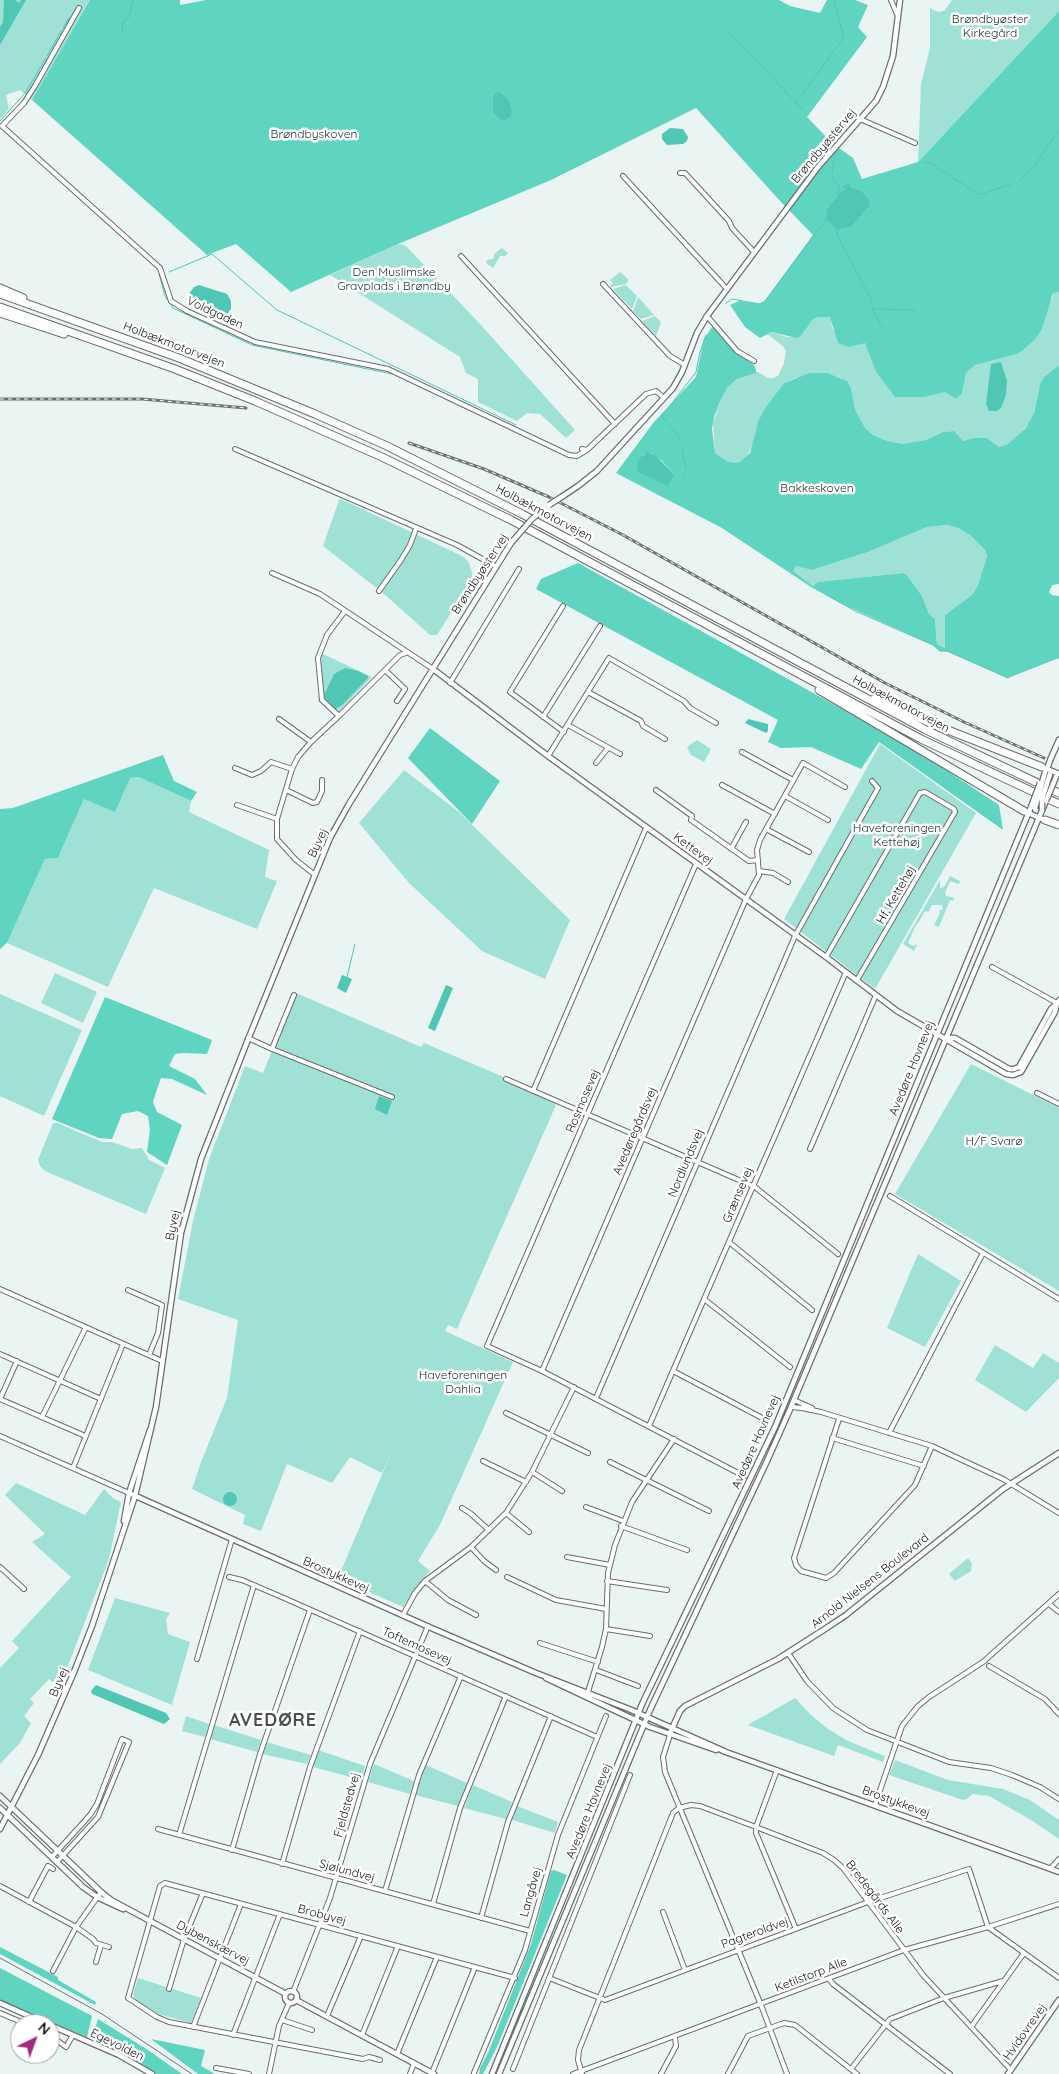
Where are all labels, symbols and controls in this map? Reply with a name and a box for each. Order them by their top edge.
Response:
park label: Brøndbyøster Kirkegård [952,12,1028,40]
street label: Brøndbyøstervej [789,106,859,186]
park label: Brøndbyskoven [271,127,357,141]
park label: Den Muslimske Gravplads i Brøndby [337,265,451,293]
street label: Voldgaden [185,294,245,332]
street label: Holbækmotorvejen [121,319,227,371]
street label: Holbækmotorvejen [493,481,595,545]
park label: Bakkeskoven [780,481,854,495]
street label: Brøndbyøstervej [449,531,511,617]
street label: Holbækmotorvejen [850,672,952,736]
park label: Haveforeningen Kettehøj [853,821,941,849]
street label: Byvej [305,826,331,860]
street label: Kettevej [670,830,716,868]
street label: Hf. Kettehøj [873,863,919,927]
street label: Avedøre Havnevej [886,1018,938,1118]
street label: Rosmosevej [563,1067,603,1135]
street label: Avedøregårdsvej [610,1085,660,1177]
street label: Nordlundsvej [665,1126,707,1200]
park label: H/F Svarø [965,1134,1023,1148]
street label: Grænsevej [720,1165,756,1225]
street label: Byvej [163,1208,183,1242]
park label: Haveforeningen Dahlia [419,1368,507,1396]
street label: Avedøre Havnevej [729,1393,783,1491]
street label: Arnold Nielsens Boulevard [808,1531,932,1631]
street label: Brostykkevej [300,1554,372,1596]
street label: Toftemosevej [380,1624,454,1668]
street label: Byvej [46,1665,72,1699]
district label: AVEDØRE [228,1710,318,1732]
street label: Avedøre Havnevej [563,1761,615,1861]
street label: Fjeldstedvej [331,1771,363,1839]
street label: Brostykkevej [860,1783,932,1821]
street label: Sjølundvej [317,1857,377,1885]
street label: Bredegårds Alle [843,1857,907,1937]
street label: Langåvej [517,1865,545,1919]
street label: Brobyvej [296,1902,348,1928]
street label: Pagteroldvej [719,1914,791,1952]
street label: Dybenskærvej [174,1918,252,1968]
street label: Ketilstorp Alle [773,1955,849,1995]
street label: Hvidovrevej [1000,2001,1050,2063]
north arrow [10,2014,60,2064]
text: N [35,2018,54,2039]
street label: Egevolden [88,2026,146,2064]

